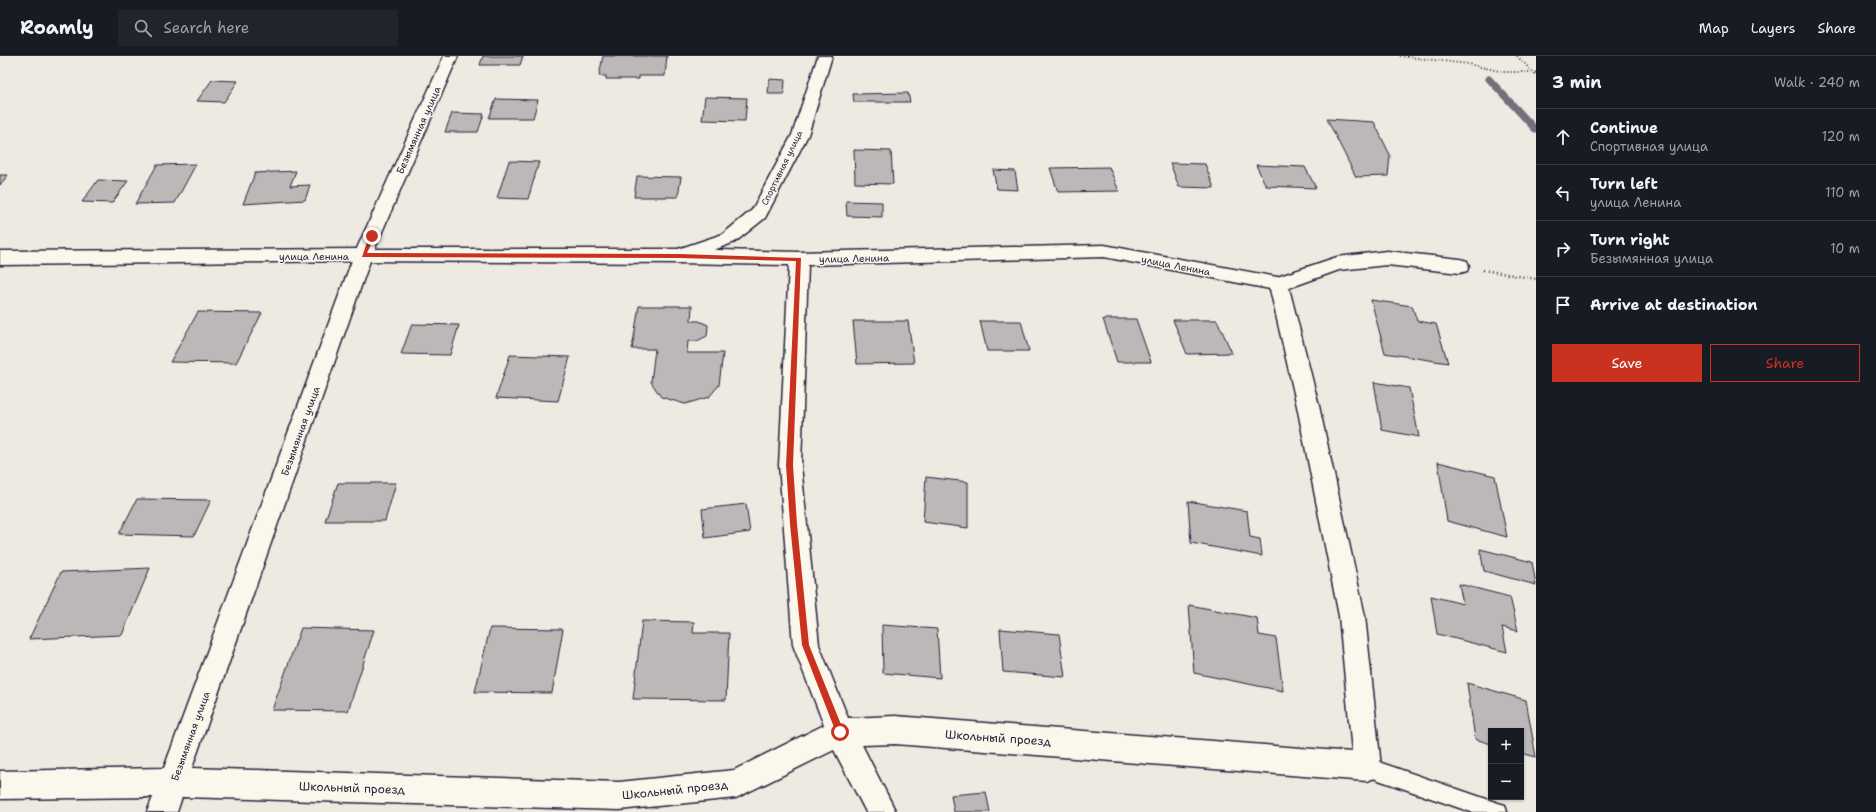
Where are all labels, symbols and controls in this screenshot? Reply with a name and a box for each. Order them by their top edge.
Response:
search box [118,10,398,46]
text: Roamly [20,15,94,40]
icon: search [132,17,154,39]
text: Search here [164,18,249,38]
text: Map [1699,19,1729,37]
text: Layers [1751,19,1795,37]
text: Share [1817,19,1856,37]
text: 3 min [1552,71,1602,93]
text: Walk · 240 m [1774,74,1860,91]
street label: Безымянная улица [393,84,444,176]
text: Continue [1590,118,1658,138]
icon: ahead [1552,126,1574,148]
street label: Спортивная улица [759,128,806,207]
text: 120 m [1822,128,1860,145]
text: Спортивная улица [1590,138,1708,155]
text: Turn left [1590,174,1658,194]
icon: left [1552,182,1574,204]
text: 110 m [1825,184,1860,201]
text: улица Ленина [1590,194,1681,211]
route end [363,227,381,245]
text: Turn right [1590,230,1670,250]
icon: right [1552,238,1574,260]
text: 10 m [1830,240,1860,257]
street label: улица Ленина [279,250,350,263]
text: Безымянная улица [1590,250,1713,267]
street label: улица Ленина [819,251,890,266]
street label: улица Ленина [1140,252,1212,279]
icon: arrive [1552,294,1574,316]
text: Arrive at destination [1590,295,1758,315]
button: Save [1552,344,1702,382]
button: Share [1710,344,1860,382]
street label: Безымянная улица [278,384,323,478]
street label: Безымянная улица [168,689,213,783]
route start [831,723,849,741]
street label: Школьный проезд [944,726,1052,750]
map controls [1488,728,1524,800]
button: + [1488,728,1524,764]
button: − [1488,764,1524,800]
street label: Школьный проезд [621,776,729,804]
street label: Школьный проезд [299,778,406,798]

